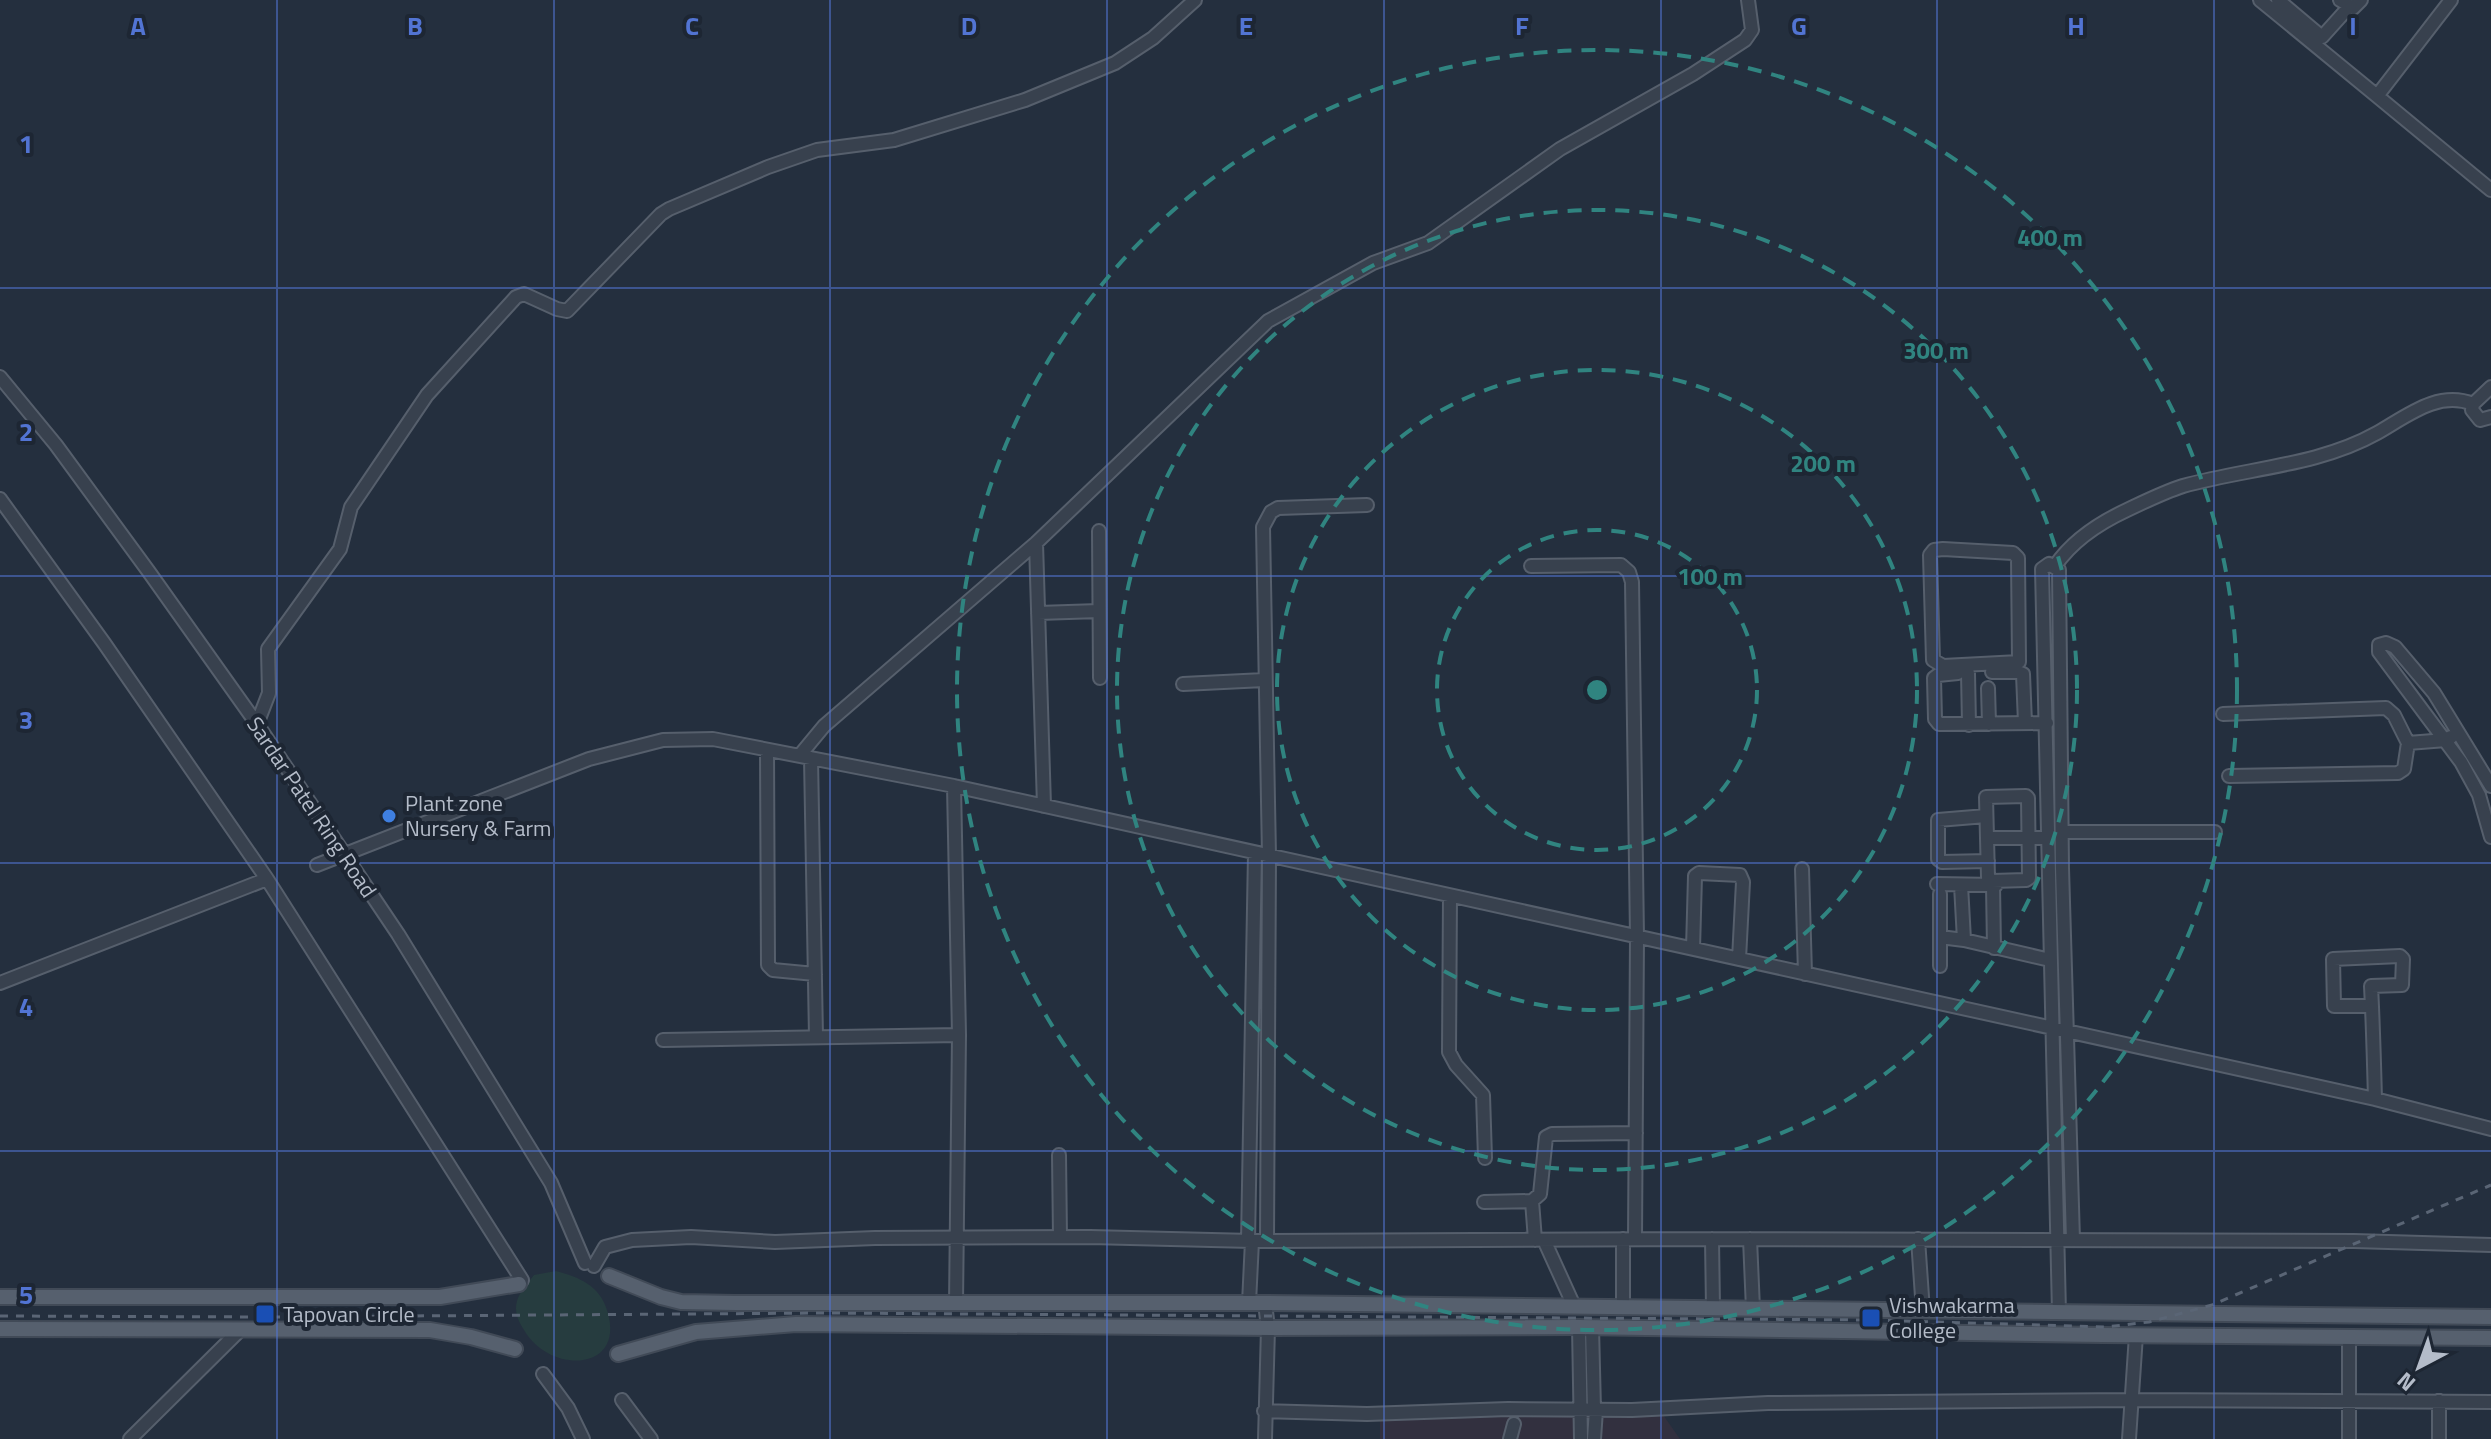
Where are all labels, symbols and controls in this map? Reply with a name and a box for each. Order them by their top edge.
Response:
text: A [130,6,146,45]
text: B [407,6,423,45]
text: C [685,6,699,45]
text: D [961,6,977,45]
text: E [1239,6,1253,45]
text: F [1515,6,1529,45]
text: G [1791,6,1807,45]
text: H [2067,6,2085,45]
text: I [2349,6,2357,45]
text: 1 [19,124,33,163]
text: 400 m [2017,219,2083,255]
text: 300 m [1903,332,1969,368]
text: 2 [19,412,33,451]
text: 200 m [1790,445,1856,481]
text: 100 m [1677,558,1743,594]
centre of rings [1583,676,1611,704]
text: 3 [19,700,33,739]
street label: Sardar Patel Ring Road [239,710,385,904]
place label: Plant zone Nursery & Farm [405,786,551,845]
marker: Plant zone Nursery & Farm [380,807,398,825]
text: 4 [19,987,33,1026]
text: 5 [19,1275,33,1314]
place label: Vishwakarma College [1889,1288,2015,1347]
place label: Tapovan Circle [283,1297,415,1331]
marker: Tapovan Circle [254,1303,276,1325]
marker: Vishwakarma College [1860,1307,1882,1329]
north arrow [2379,1327,2459,1407]
text: N [2389,1364,2423,1400]

